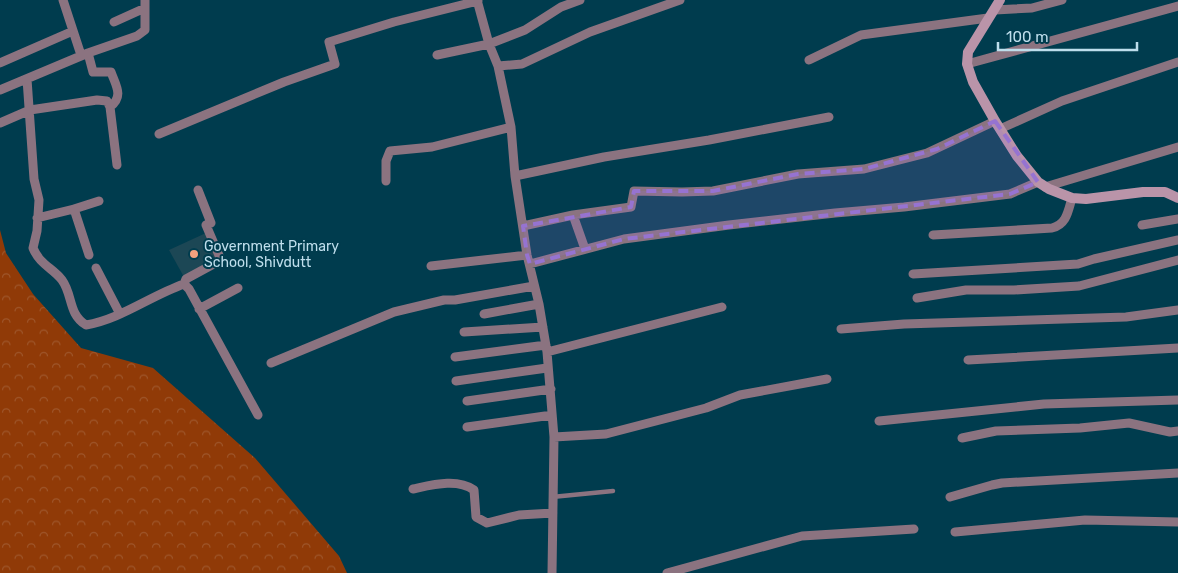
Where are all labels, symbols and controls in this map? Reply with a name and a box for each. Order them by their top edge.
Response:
scale bar [998,20,1137,52]
text: 100 m [1006,28,1048,46]
place label: Government Primary School, Shivdutt [204,238,339,271]
marker: Government Primary School, Shivdutt [188,248,200,260]

